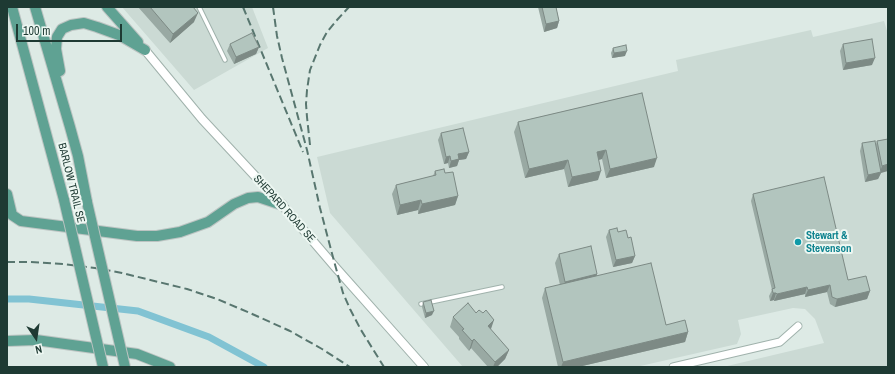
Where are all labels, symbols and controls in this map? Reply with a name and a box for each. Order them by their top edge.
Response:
scale bar [18,16,124,42]
text: 100 m [23,23,50,39]
street label: BARLOW TRAIL SE [55,142,87,224]
street label: SHEPARD ROAD SE [250,173,318,245]
place label: Stewart & Stevenson [806,229,852,255]
marker: Stewart & Stevenson [793,237,803,247]
north arrow [16,318,56,358]
text: N [34,342,43,357]

